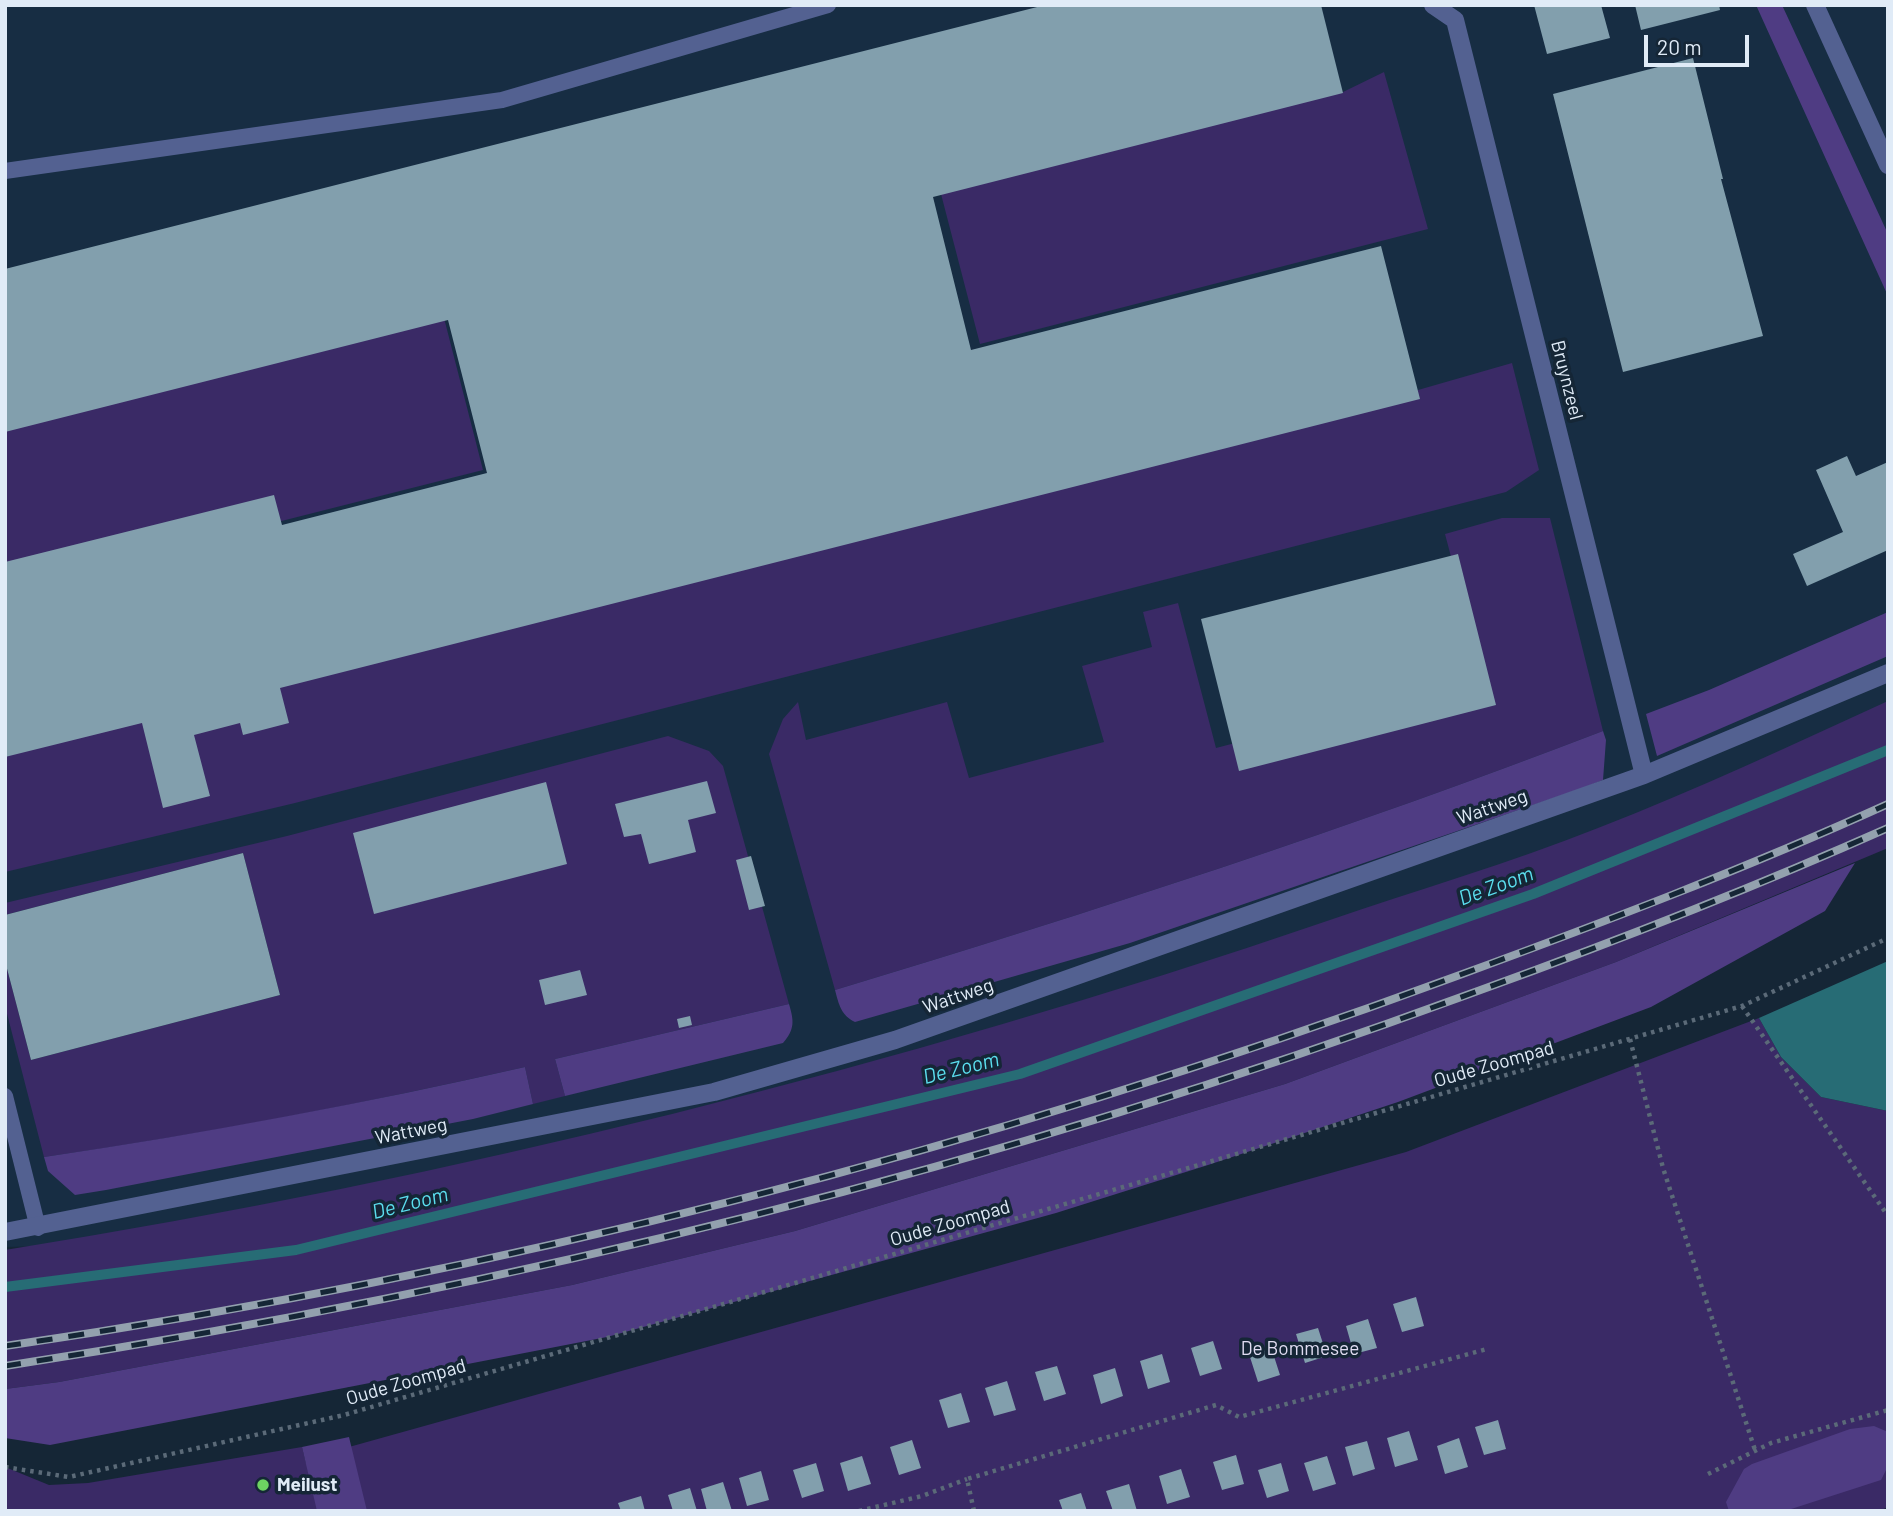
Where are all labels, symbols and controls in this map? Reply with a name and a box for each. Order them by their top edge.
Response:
scale bar [1648,21,1753,65]
text: 20 m [1657,34,1702,59]
street label: Bruynzeel [1546,338,1588,422]
street label: Wattweg [1454,784,1530,830]
water label: De Zoom [1455,861,1537,911]
street label: Wattweg [920,973,996,1019]
street label: Oude Zoompad [1431,1036,1557,1092]
water label: De Zoom [920,1046,1002,1090]
street label: Wattweg [373,1113,449,1149]
water label: De Zoom [369,1181,451,1225]
street label: Oude Zoompad [887,1195,1013,1251]
park label: De Bommesee [1241,1338,1359,1360]
street label: Oude Zoompad [343,1354,469,1410]
place label: Meilust [277,1474,338,1496]
marker: Meilust [255,1477,271,1493]

